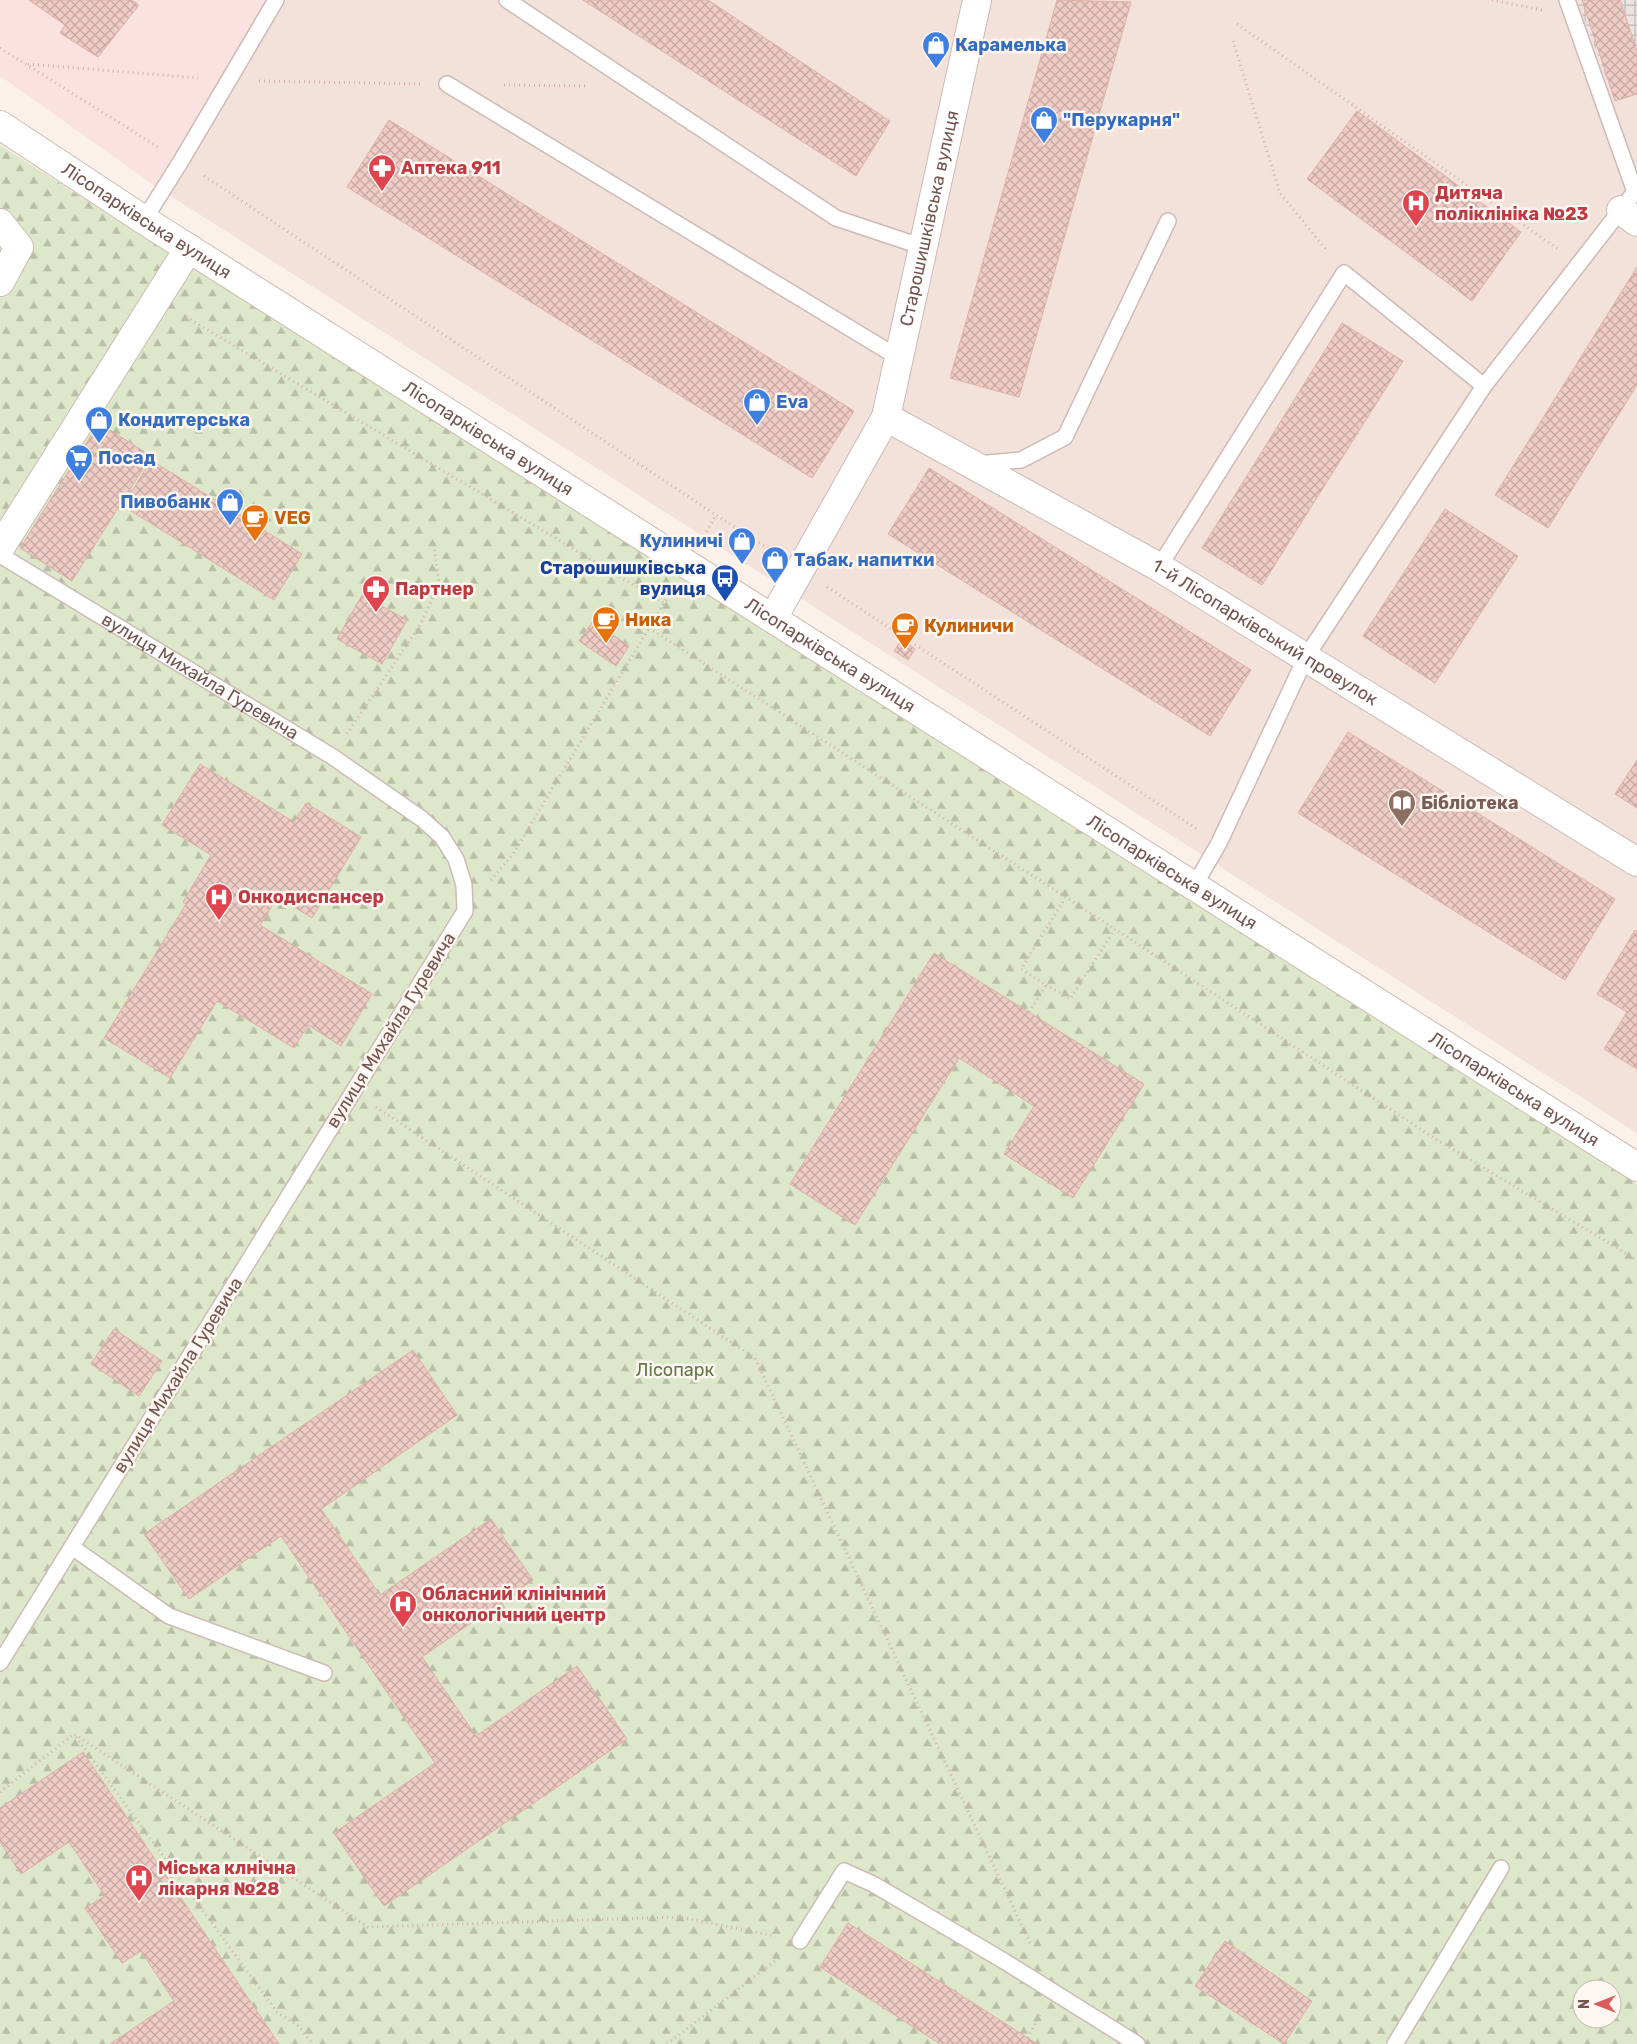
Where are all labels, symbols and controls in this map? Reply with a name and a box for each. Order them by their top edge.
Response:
shop icon: Карамелька [921,30,951,69]
place label: Карамелька [955,34,1067,56]
shop icon: "Перукарня" [1029,105,1059,144]
street label: Старошишківська вулиця [895,108,964,328]
place label: "Перукарня" [1063,109,1180,131]
pharmacy icon: Аптека 911 [367,153,397,192]
place label: Аптека 911 [401,157,501,179]
street label: Лісопарківська вулиця [58,158,235,284]
place label: Дитяча поліклініка №23 [1435,182,1589,225]
hospital icon: Дитяча поліклініка №23 [1401,188,1431,227]
street label: Лісопарківська вулиця [399,376,577,500]
shop icon: Eva [742,387,772,426]
place label: Eva [776,391,808,413]
shop icon: Кондитерська [84,405,114,444]
place label: Кондитерська [118,409,250,431]
supermarket icon: Посад [64,443,94,482]
place label: Посад [98,447,156,469]
shop icon: Пивобанк [215,487,245,526]
place label: Пивобанк [120,491,211,513]
cafe icon: VEG [240,503,270,542]
place label: VEG [274,507,311,529]
shop icon: Кулиничі [727,526,757,565]
place label: Кулиничі [640,530,723,552]
shop icon: Табак, напитки [760,545,790,584]
place label: Табак, напитки [794,549,935,571]
street label: 1-й Лісопарківський провулок [1148,554,1382,711]
place label: Старошишківська вулиця [540,557,706,600]
bus stop icon: Старошишківська вулиця [710,563,740,602]
pharmacy icon: Партнер [361,574,391,613]
place label: Партнер [395,578,474,600]
street label: Лісопарківська вулиця [741,593,919,717]
cafe icon: Ника [591,605,621,644]
street label: вулиця Михайла Гуревича [98,608,303,744]
place label: Ника [625,609,671,631]
cafe icon: Кулиничи [890,611,920,650]
place label: Кулиничи [924,615,1014,637]
library icon: Бібліотека [1387,788,1417,827]
place label: Бібліотека [1421,792,1519,814]
street label: Лісопарківська вулиця [1083,810,1261,934]
hospital icon: Онкодиспансер [204,882,234,921]
place label: Онкодиспансер [238,886,384,908]
street label: вулиця Михайла Гуревича [322,928,460,1132]
street label: Лісопарківська вулиця [1425,1027,1603,1151]
street label: вулиця Михайла Гуревича [109,1273,247,1477]
park label: Лісопарк [636,1359,714,1381]
place label: Обласний клінічний онкологічний центр [422,1583,606,1626]
hospital icon: Обласний клінічний онкологічний центр [388,1589,418,1628]
place label: Міська клнічна лікарня №28 [158,1857,296,1900]
hospital icon: Міська клнічна лікарня №28 [124,1863,154,1902]
north arrow [1572,1979,1622,2029]
text: N [1576,1999,1593,2009]

